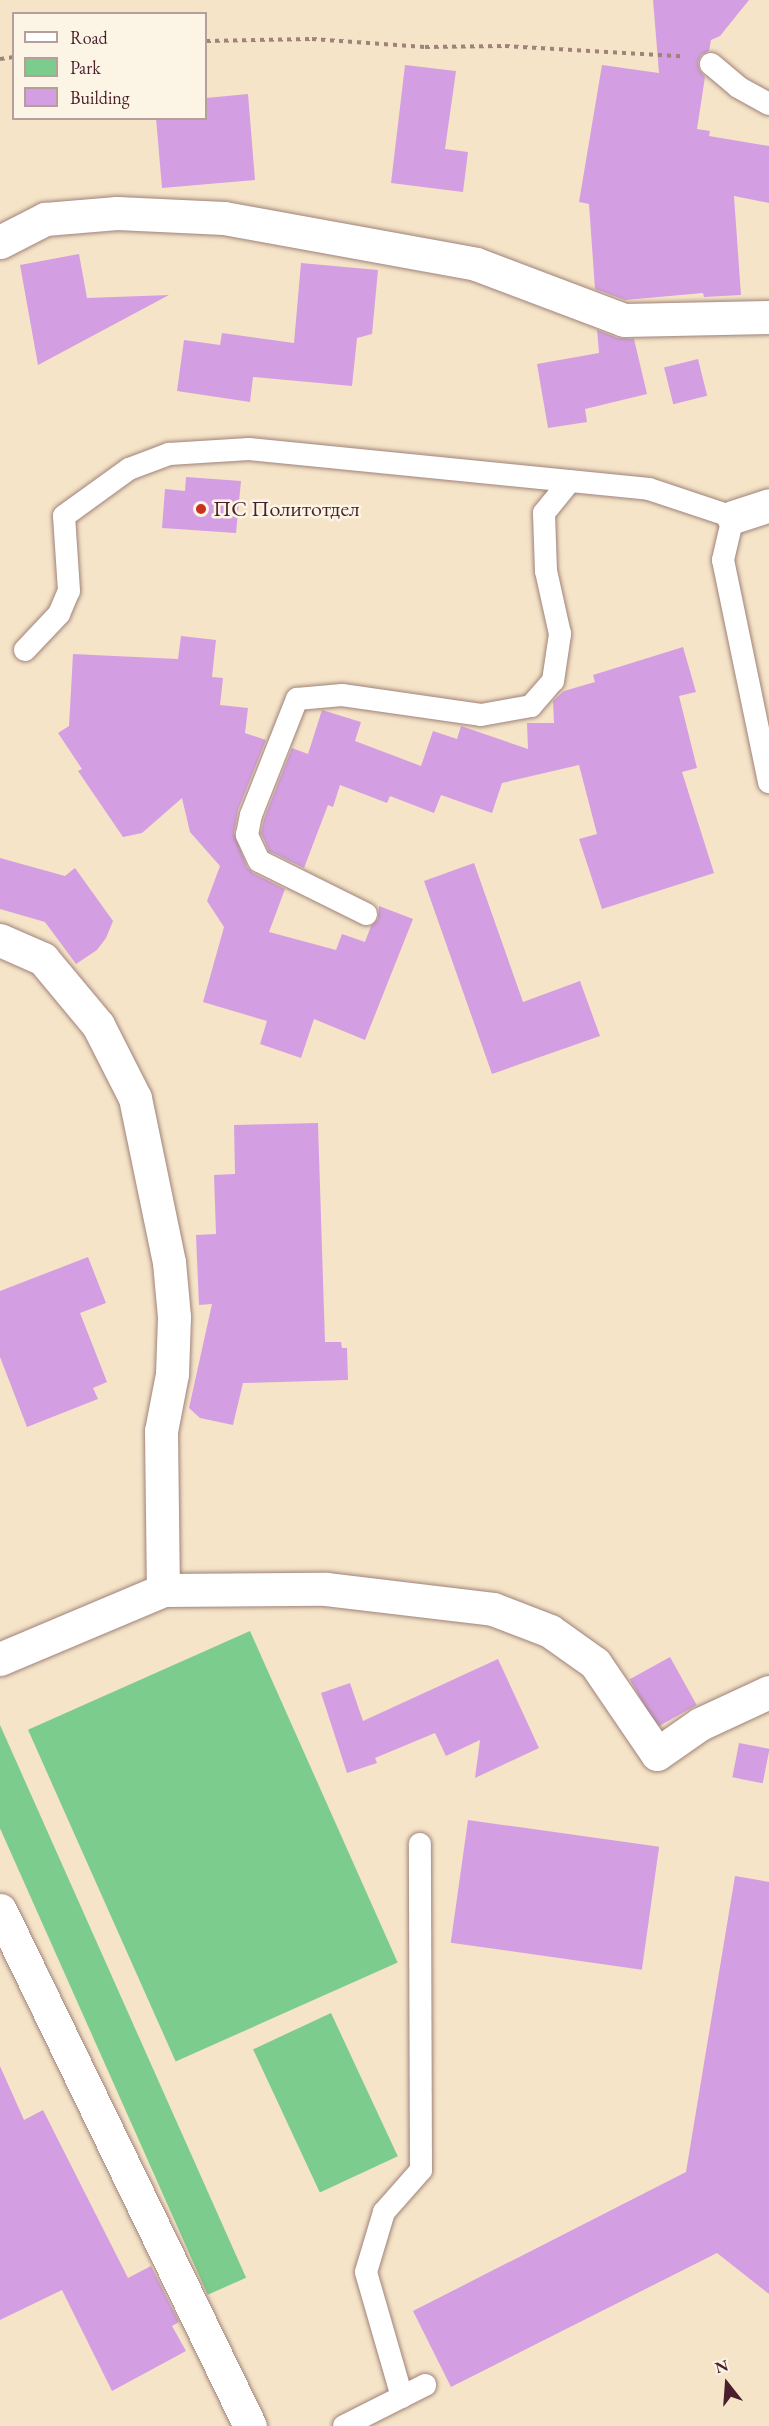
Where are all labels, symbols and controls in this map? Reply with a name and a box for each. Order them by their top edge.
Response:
legend [12,12,207,120]
text: Road [70,26,108,49]
text: Park [70,56,101,79]
text: Building [70,86,130,109]
place label: ПС Политотдел [213,496,360,522]
marker: ПС Политотдел [194,502,208,516]
north arrow [697,2354,757,2414]
text: N [712,2354,731,2378]

